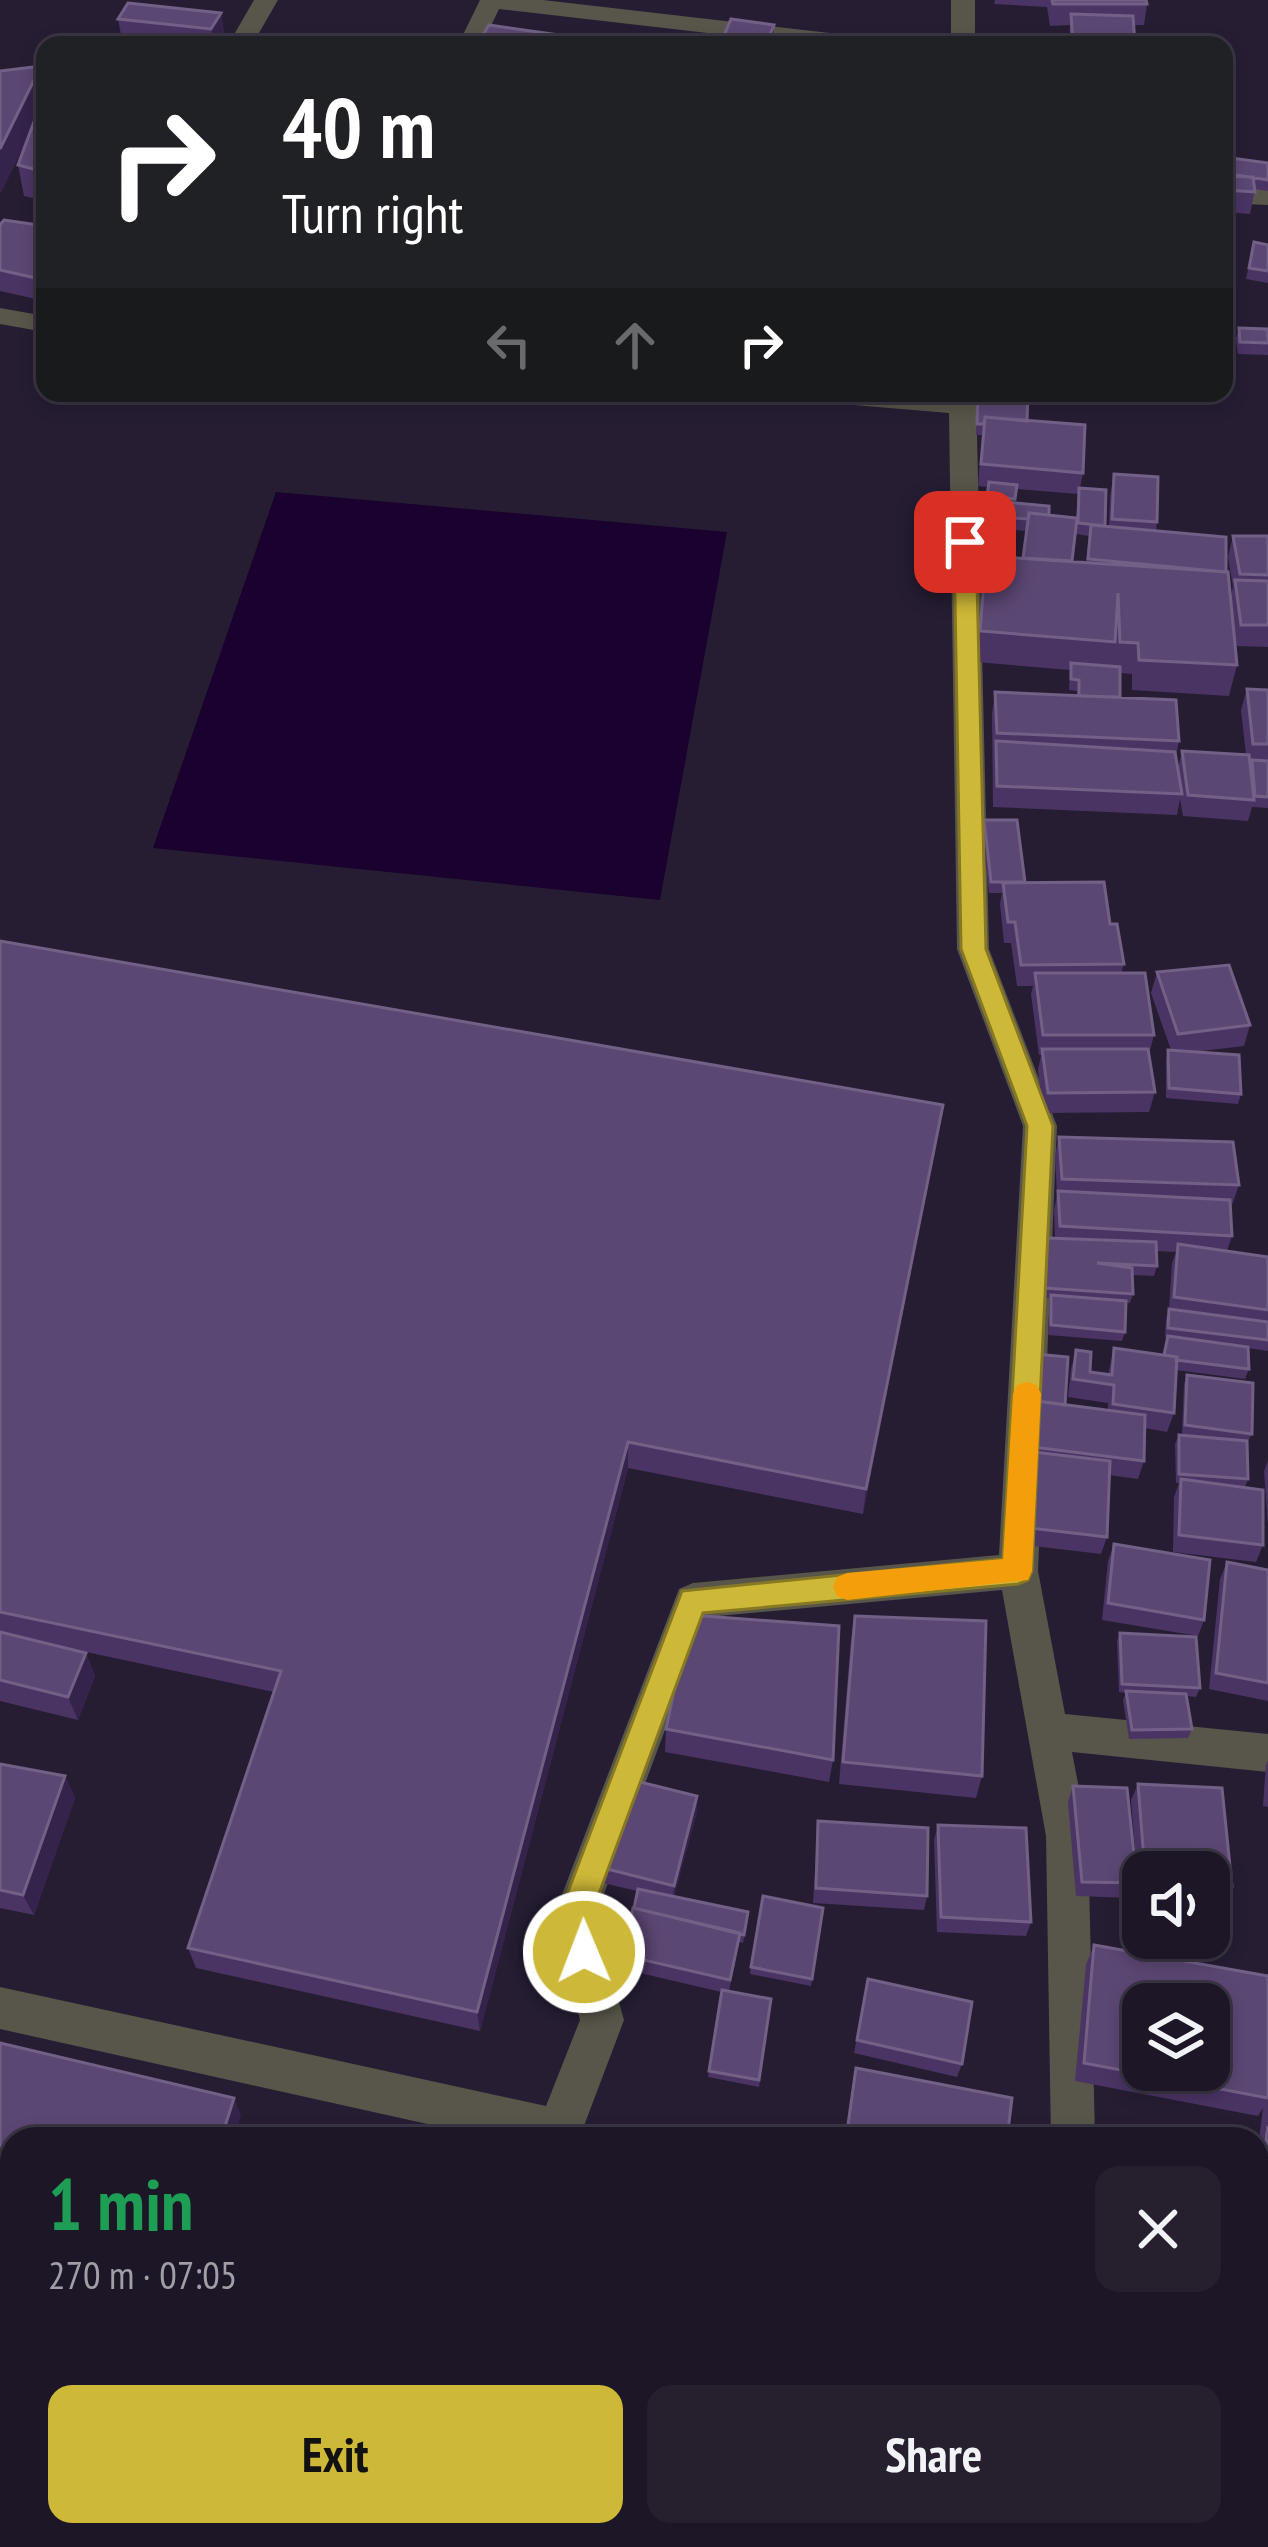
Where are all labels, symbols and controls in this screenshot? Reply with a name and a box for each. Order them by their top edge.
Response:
text: 40 m [282,72,435,181]
icon: right [84,84,240,240]
text: Turn right [282,178,463,248]
icon: left [476,312,542,378]
icon: ahead [602,312,668,378]
icon: right [728,312,794,378]
pin [914,491,1016,593]
icon: arrive [932,509,998,575]
map controls [1122,1851,1230,2091]
button: sound [1122,1851,1230,1959]
position arrow [521,1889,647,2015]
button: layers [1122,1983,1230,2091]
text: 1 min [48,2157,193,2250]
button: close [1095,2166,1221,2292]
text: 270 m · 07:05 [48,2249,237,2300]
button: Exit [48,2385,623,2523]
button: Share [647,2385,1221,2523]

